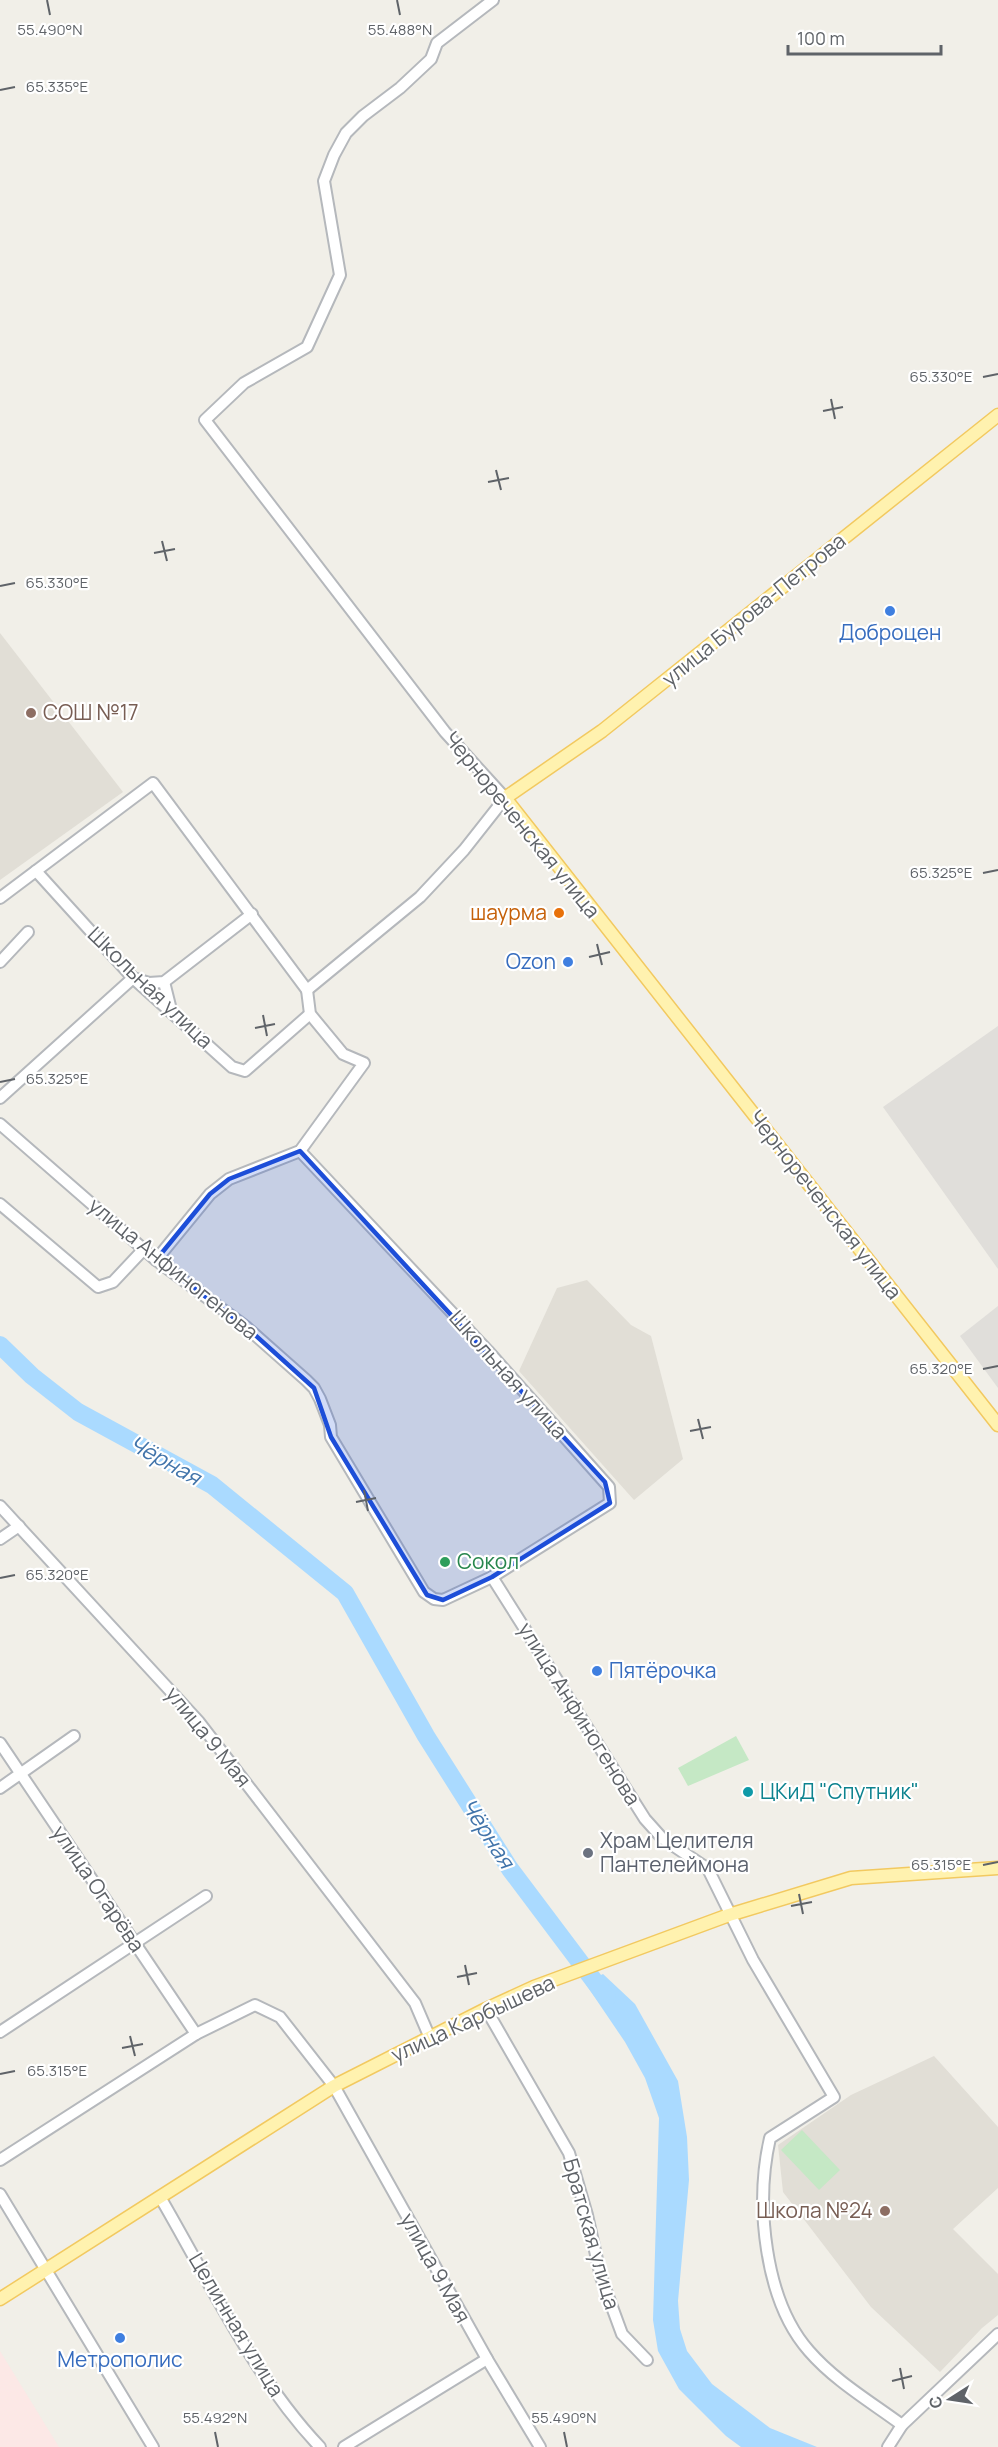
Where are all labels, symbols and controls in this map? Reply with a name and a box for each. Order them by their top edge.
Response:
scale bar [788,18,941,56]
text: 55.490°N [17,19,83,40]
text: 55.488°N [368,19,432,40]
text: 100 m [797,26,845,50]
text: 65.335°E [26,76,88,97]
text: 65.330°E [910,366,972,387]
street label: улица Бурова-Петрова [656,526,851,692]
text: 65.330°E [26,572,88,593]
marker: Доброцен [883,604,897,618]
place label: Доброцен [839,618,941,646]
place label: СОШ №17 [43,698,138,726]
marker: СОШ №17 [24,706,38,720]
street label: Чернореченская улица [439,725,607,924]
text: 65.325°E [910,862,972,883]
place label: шаурма [470,898,547,926]
marker: шаурма [552,906,566,920]
street label: Школьная улица [82,920,219,1054]
place label: Ozon [506,947,556,975]
marker: Ozon [561,955,575,969]
text: 65.325°E [26,1068,88,1089]
street label: Чернореченская улица [743,1104,908,1305]
street label: улица Анфиногенова [83,1191,264,1345]
street label: Школьная улица [444,1304,574,1445]
text: 65.320°E [909,1358,973,1379]
water label: Чёрная [124,1428,208,1493]
place label: Сокол [457,1547,519,1575]
marker: Сокол [438,1555,452,1569]
text: 65.320°E [25,1564,89,1585]
street label: улица Анфиногенова [512,1617,648,1810]
place label: Пятёрочка [609,1656,716,1684]
marker: Пятёрочка [590,1664,604,1678]
street label: улица 9 Мая [160,1680,258,1792]
place label: ЦКиД "Спутник" [760,1777,919,1805]
marker: ЦКиД "Спутник" [741,1785,755,1799]
water label: Чёрная [454,1792,523,1875]
street label: улица Огарёва [46,1820,152,1957]
place label: Храм Целителя Пантелеймона [600,1826,754,1878]
marker: Храм Целителя Пантелеймона [581,1846,595,1860]
text: 65.315°E [911,1854,971,1875]
street label: улица Карбышева [386,1968,559,2068]
text: 65.315°E [27,2060,87,2081]
street label: Братская улица [557,2155,627,2313]
place label: Школа №24 [756,2196,873,2224]
marker: Школа №24 [878,2204,892,2218]
street label: улица 9 Мая [394,2208,478,2328]
street label: Целинная улица [183,2247,291,2402]
marker: Метрополис [113,2331,127,2345]
place label: Метрополис [57,2345,183,2373]
north arrow [920,2369,980,2429]
text: С [923,2394,947,2410]
text: 55.492°N [183,2407,247,2428]
text: 55.490°N [531,2407,597,2428]

